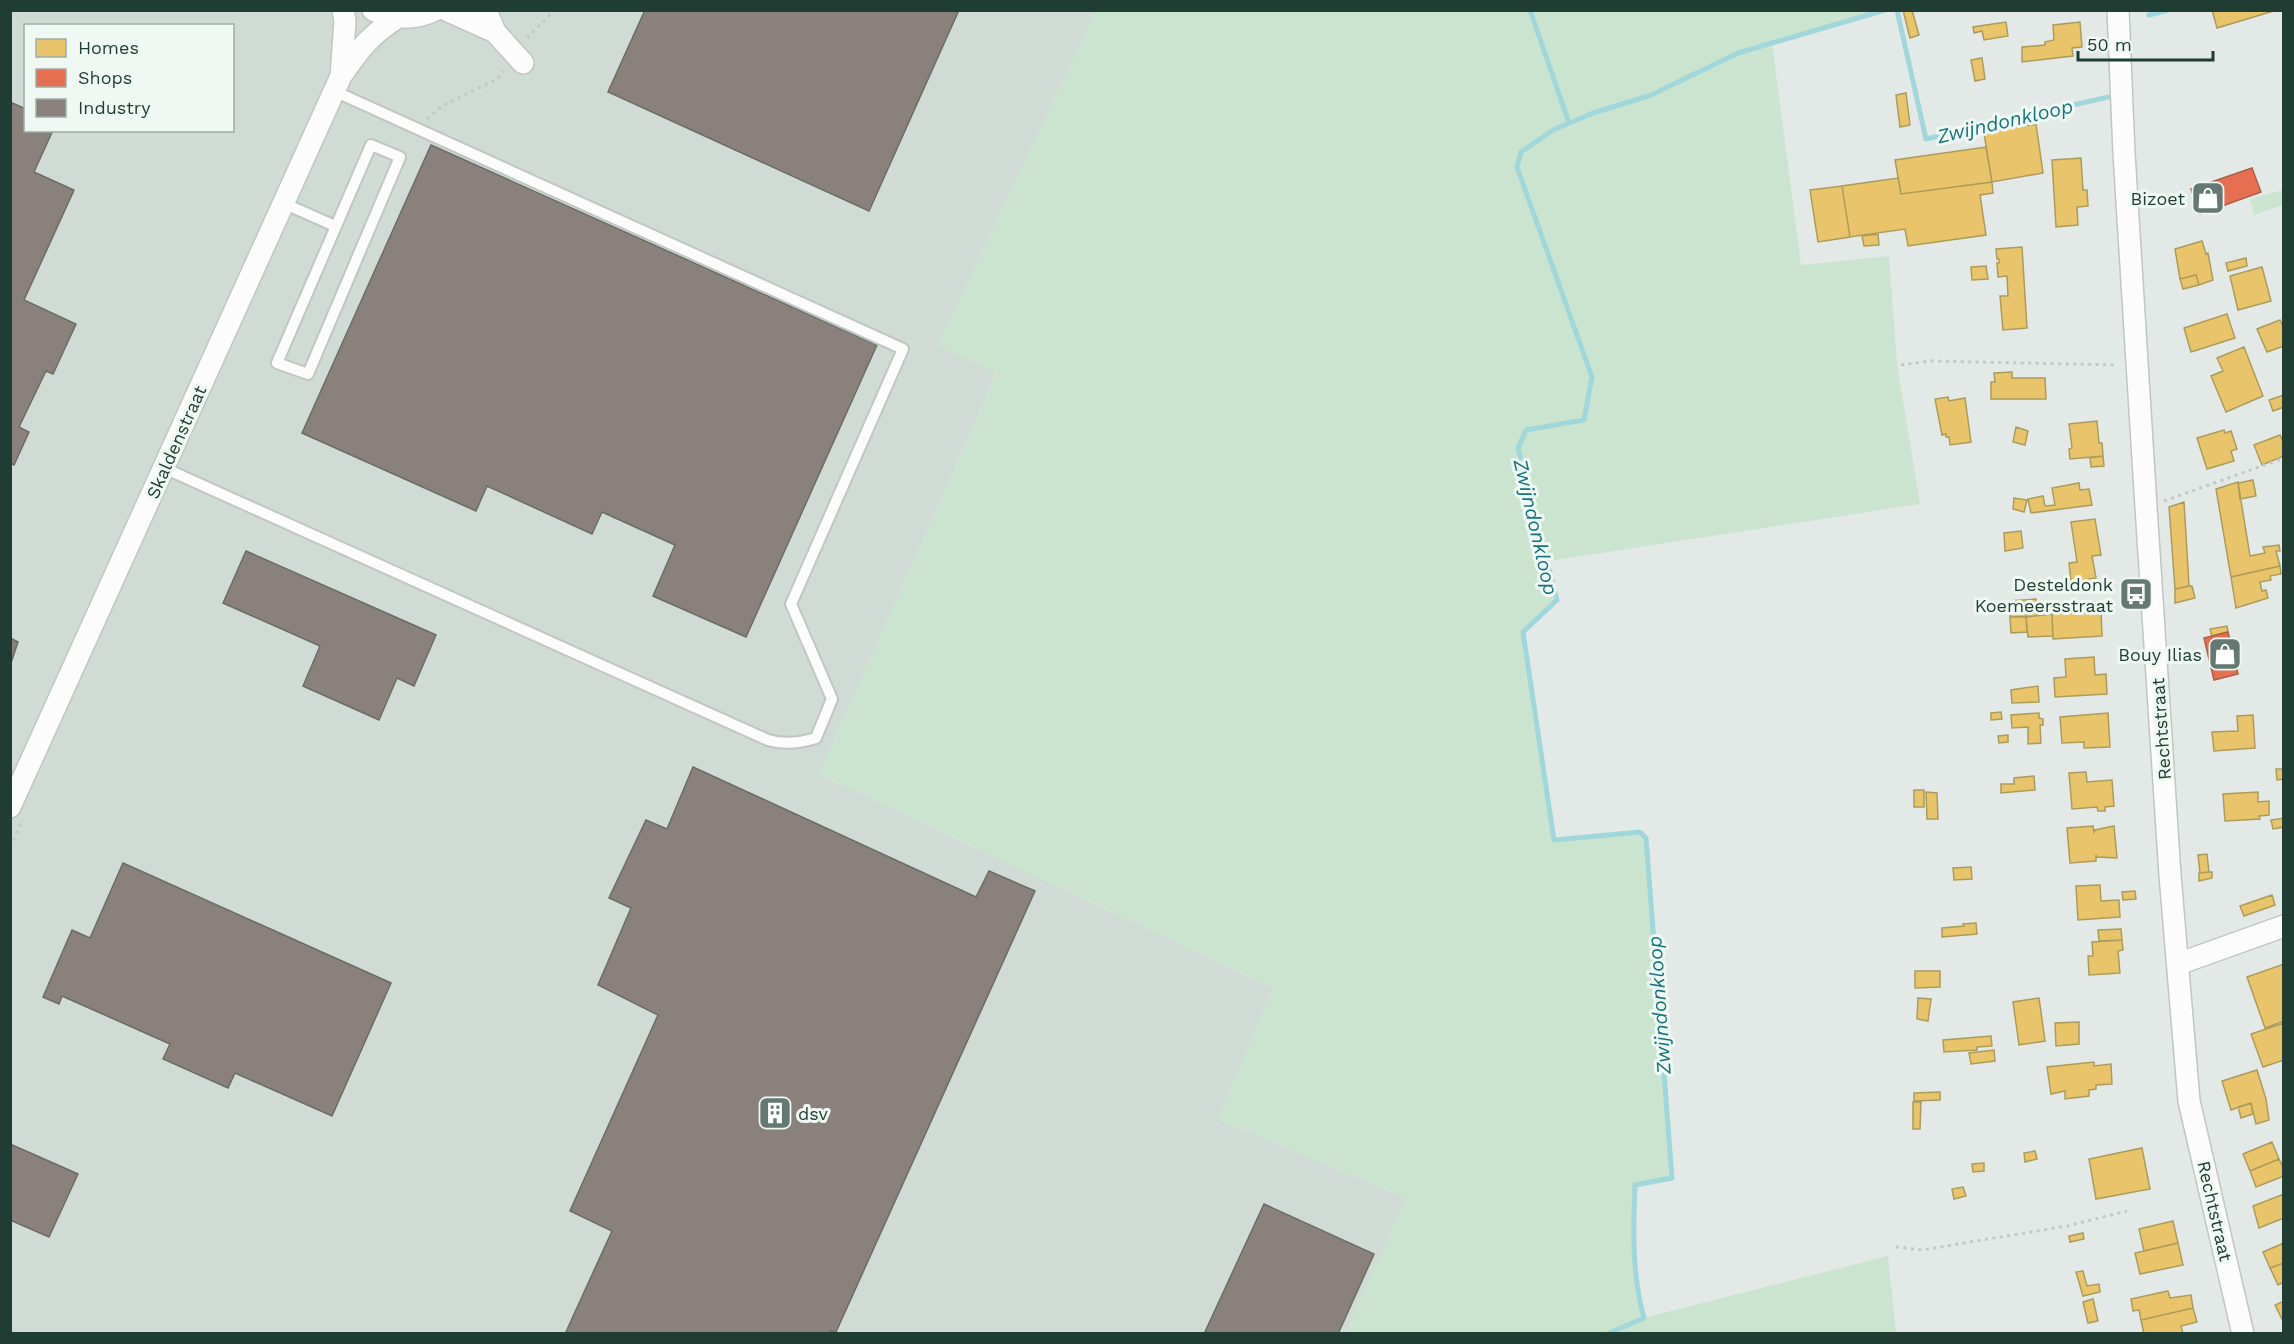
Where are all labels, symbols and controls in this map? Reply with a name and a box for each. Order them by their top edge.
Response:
legend [24,24,234,132]
scale bar [2078,24,2213,62]
text: 50 m [2087,34,2132,55]
text: Homes [78,37,139,58]
text: Shops [78,67,132,88]
water label: Zwijndonkloop [1934,94,2075,149]
text: Industry [78,97,151,118]
shop icon: Bizoet [2190,180,2226,216]
place label: Bizoet [2131,188,2185,209]
street label: Skaldenstraat [142,382,211,502]
water label: Zwijndonkloop [1508,456,1563,597]
place label: Desteldonk Koemeersstraat [1975,574,2113,616]
bus stop icon: Desteldonk Koemeersstraat [2118,576,2154,612]
shop icon: Bouy Ilias [2207,636,2243,672]
place label: Bouy Ilias [2118,644,2202,665]
street label: Rechtstraat [2147,677,2175,781]
water label: Zwijndonkloop [1642,935,1676,1076]
building icon: dsv [757,1095,793,1131]
place label: dsv [798,1103,829,1124]
street label: Rechtstraat [2193,1159,2237,1264]

